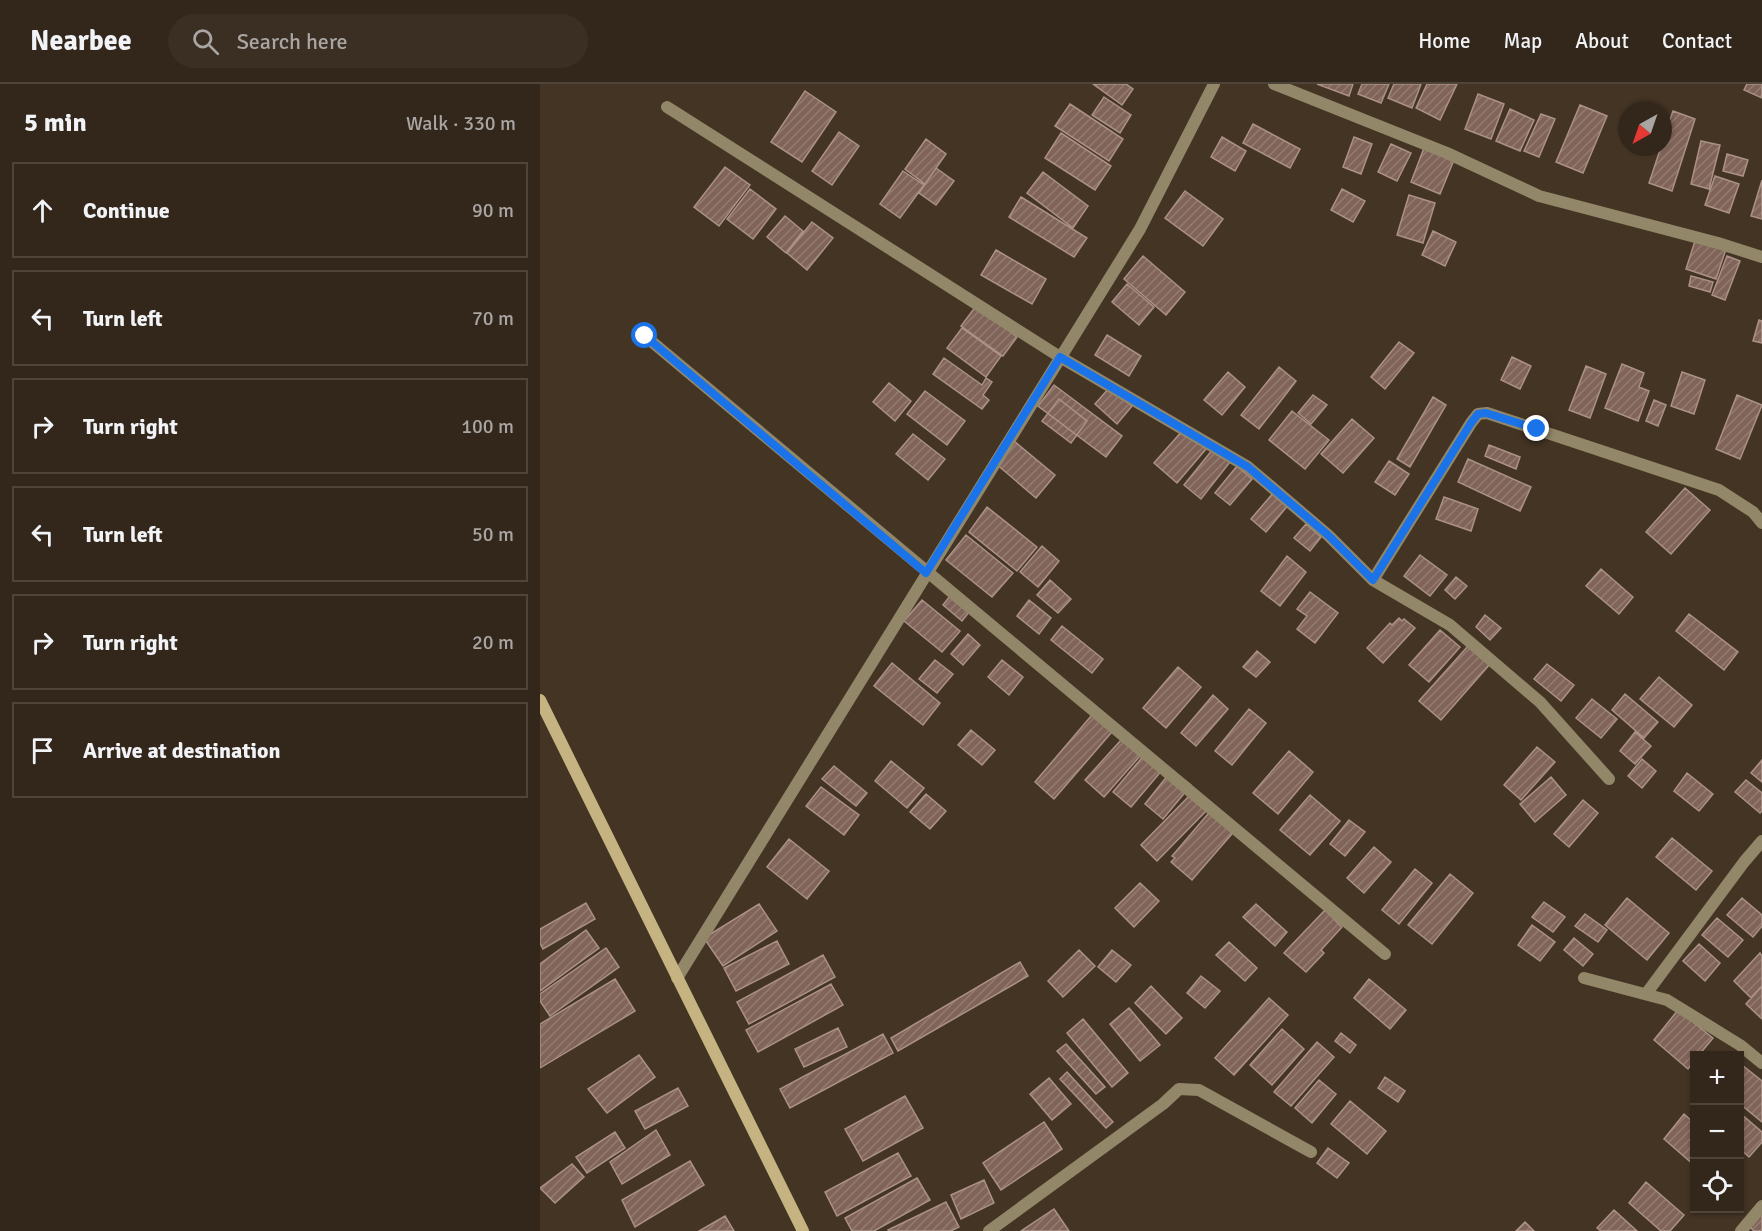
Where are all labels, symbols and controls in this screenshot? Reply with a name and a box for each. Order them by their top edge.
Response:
search box [168,14,588,68]
text: Nearbee [30,24,132,58]
icon: search [189,25,222,58]
text: Search here [237,28,348,55]
text: Home [1418,28,1471,54]
text: Map [1504,28,1542,54]
text: About [1575,28,1629,54]
text: Contact [1662,28,1732,54]
north arrow [1618,102,1672,156]
text: 5 min [24,107,87,139]
text: Walk · 330 m [406,111,516,136]
icon: ahead [26,194,59,227]
text: Continue [83,197,170,224]
text: 90 m [472,198,514,223]
icon: left [26,302,59,335]
text: Turn left [83,305,163,332]
text: 70 m [472,306,514,331]
route start [631,322,657,348]
icon: right [26,410,59,443]
text: Turn right [83,413,178,440]
text: 100 m [461,414,514,439]
route end [1523,415,1549,441]
icon: left [26,518,59,551]
text: Turn left [83,521,163,548]
text: 50 m [472,522,514,547]
icon: right [26,626,59,659]
text: Turn right [83,629,178,656]
text: 20 m [472,630,514,655]
icon: arrive [26,734,59,767]
text: Arrive at destination [83,737,280,764]
map controls [1690,1051,1744,1213]
button: + [1690,1051,1744,1105]
button: − [1690,1105,1744,1159]
button: locate [1690,1159,1744,1213]

